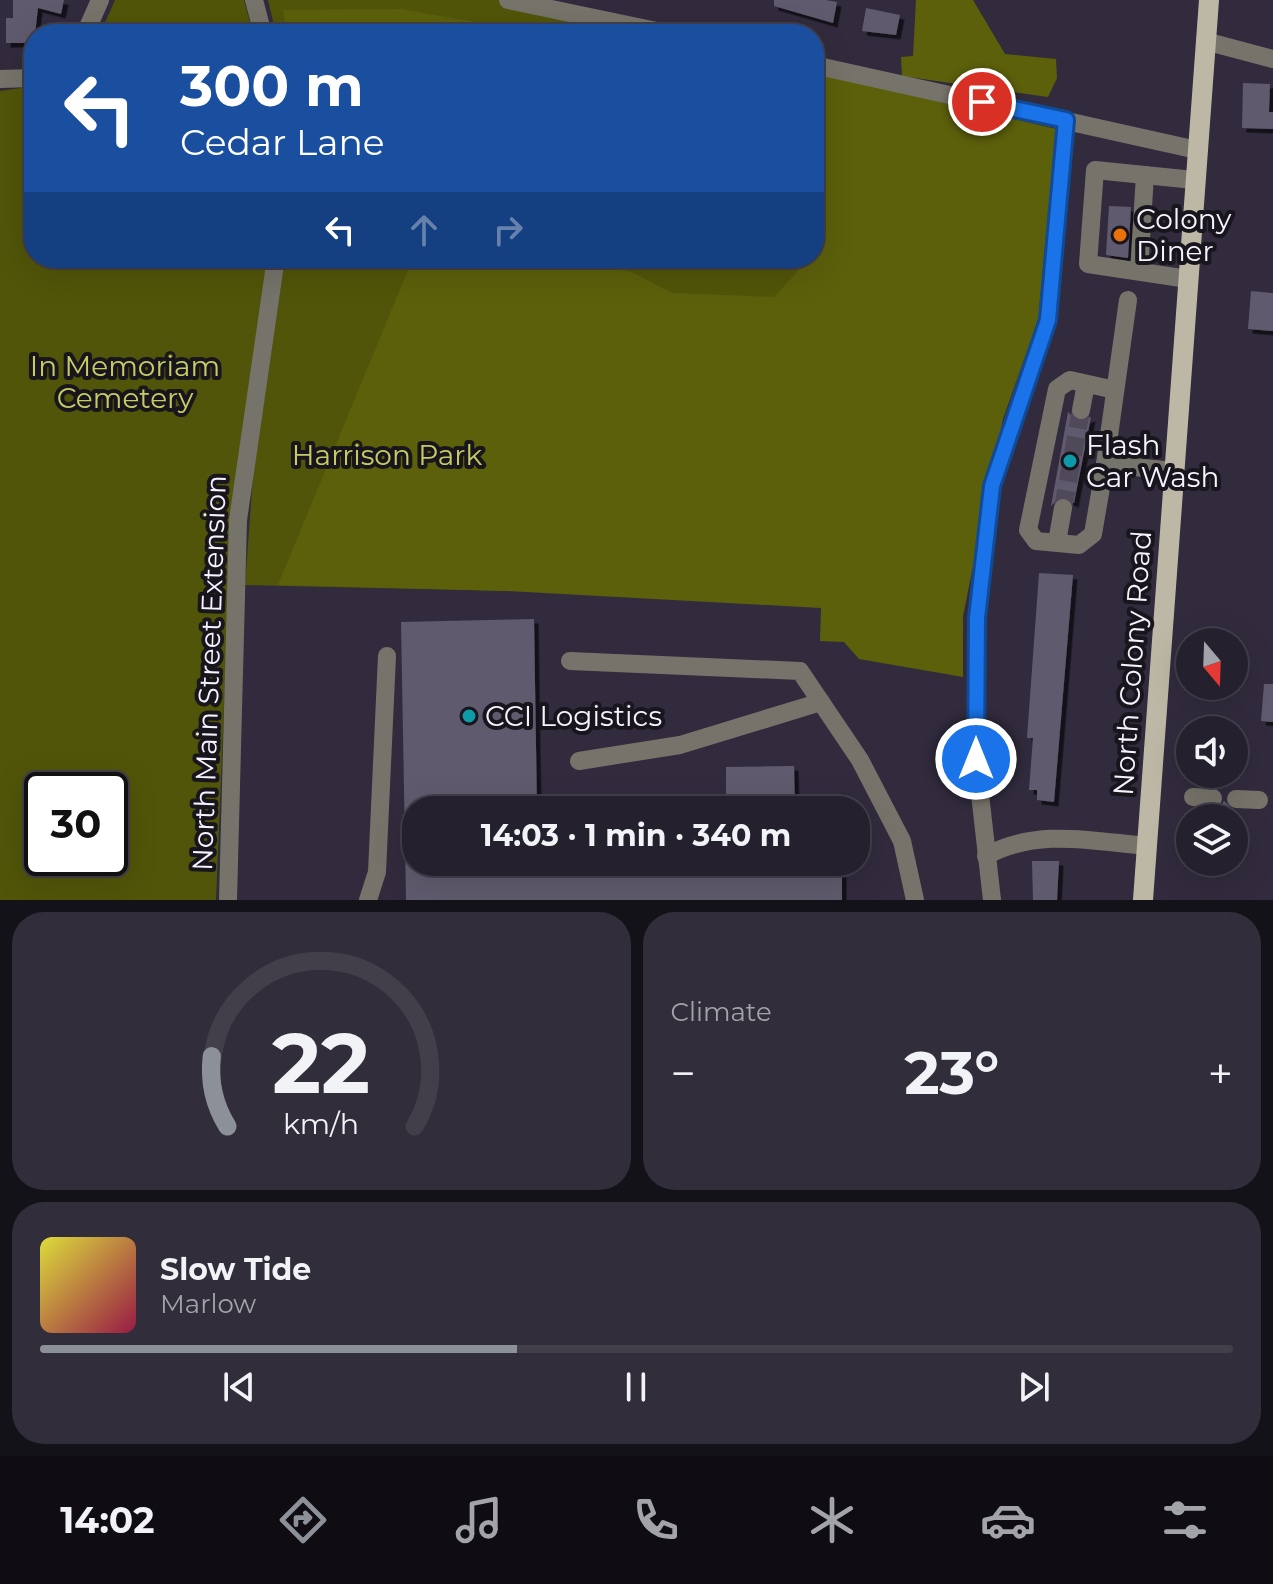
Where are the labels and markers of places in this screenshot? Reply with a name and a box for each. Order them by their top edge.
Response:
pin [948,68,1016,136]
place label: Colony Diner [1136,202,1232,268]
marker: Colony Diner [1111,226,1129,244]
place label: Flash Car Wash [1086,428,1219,494]
marker: Flash Car Wash [1061,452,1079,470]
place label: CCI Logistics [485,699,662,733]
marker: CCI Logistics [460,707,478,725]

